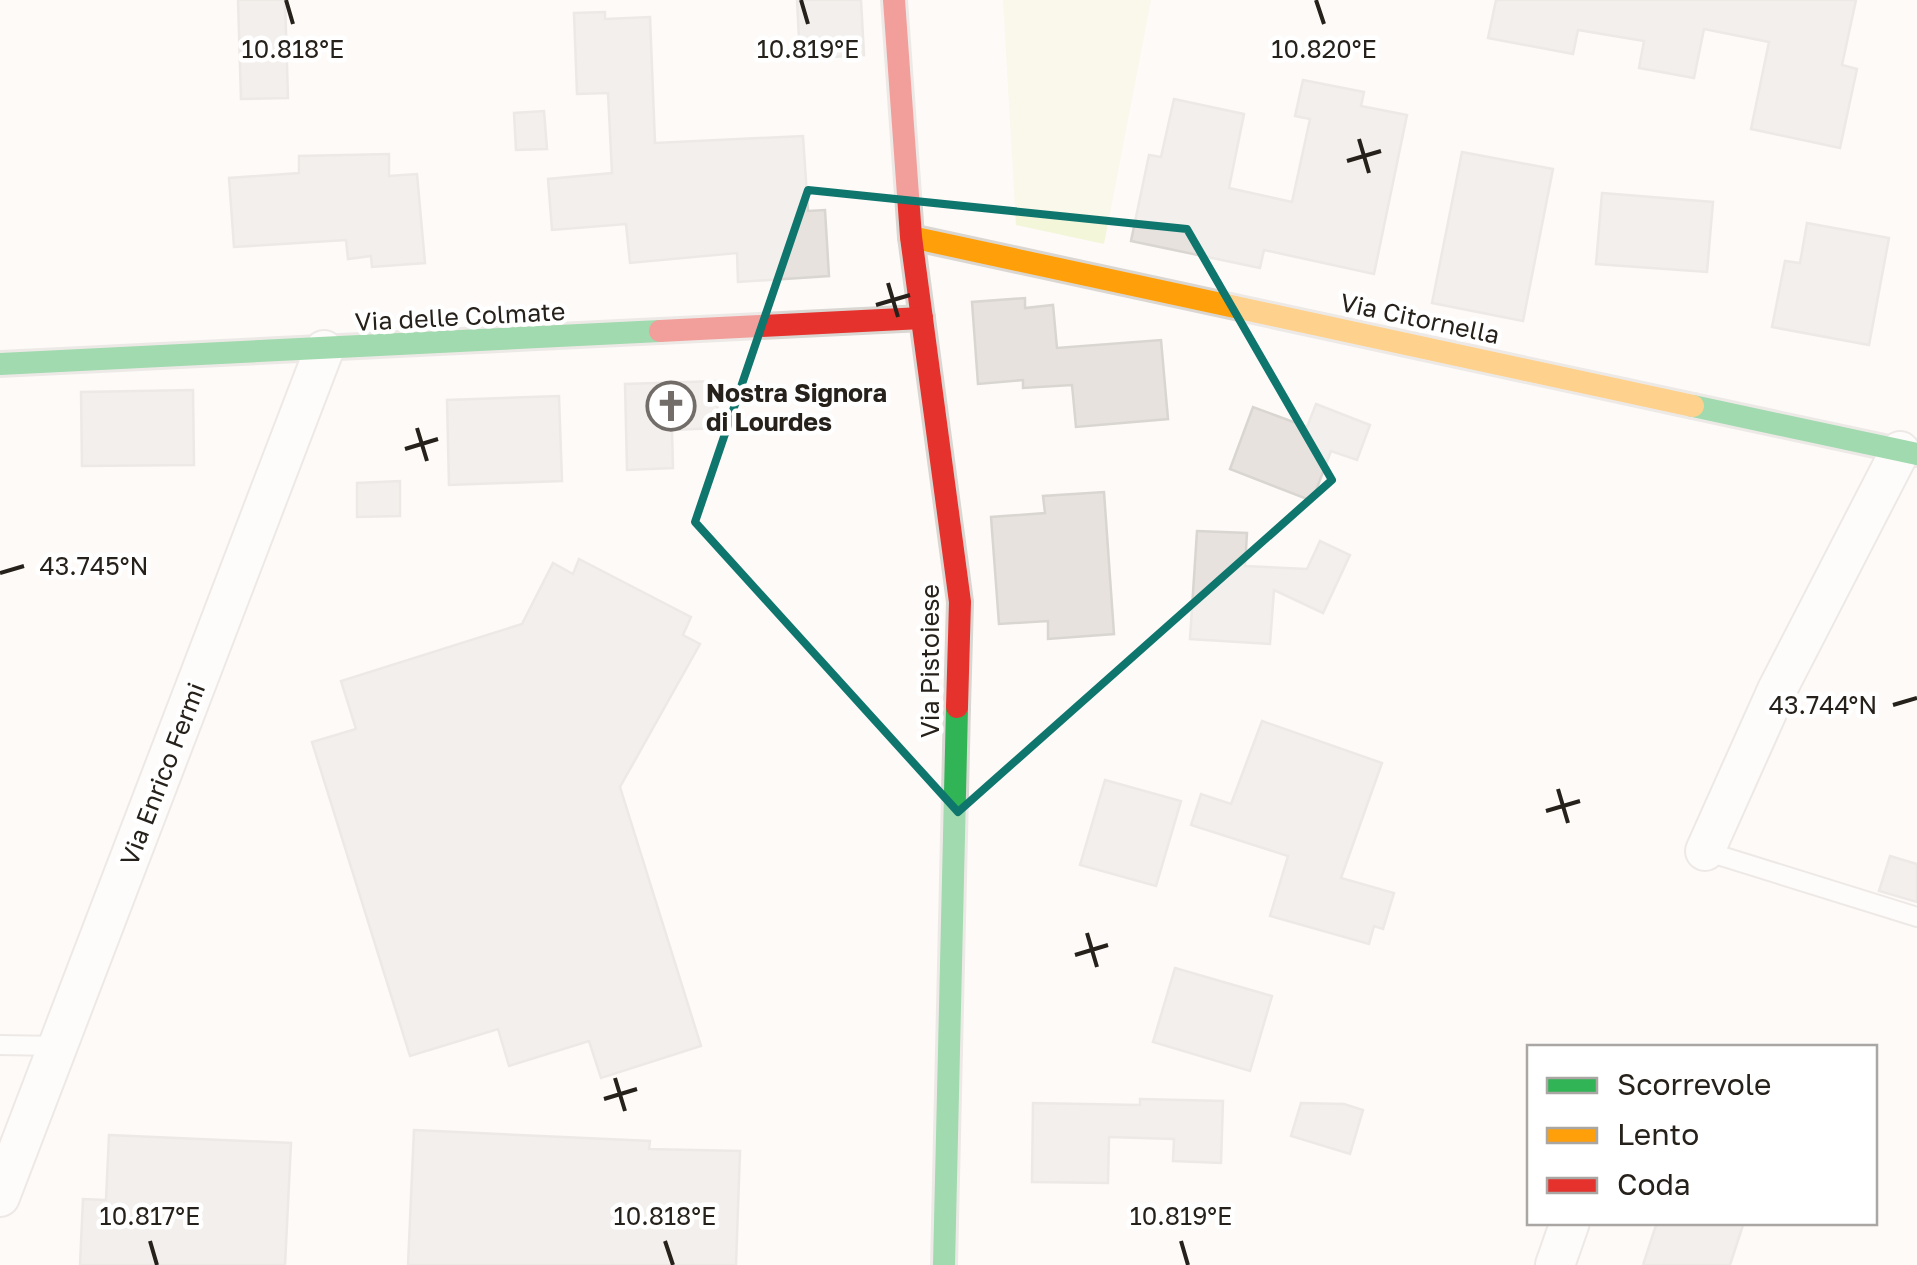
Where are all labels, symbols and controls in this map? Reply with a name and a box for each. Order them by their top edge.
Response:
text: 10.818°E [242,33,344,64]
text: 10.819°E [757,33,859,64]
text: 10.820°E [1271,33,1377,64]
street label: Via Citornella [1337,286,1503,350]
street label: Via delle Colmate [354,295,566,337]
place label: Nostra Signora di Lourdes [706,377,887,437]
church icon: Nostra Signora di Lourdes [645,380,697,432]
text: 43.745°N [39,550,149,581]
street label: Via Pistoiese [914,584,945,738]
street label: Via Enrico Fermi [113,678,211,870]
text: 43.744°N [1769,689,1877,720]
legend [1527,1045,1877,1225]
text: Scorrevole [1617,1066,1771,1102]
text: Lento [1617,1116,1699,1152]
text: Coda [1617,1166,1691,1202]
text: 10.817°E [100,1200,200,1231]
text: 10.818°E [614,1200,716,1231]
text: 10.819°E [1130,1200,1232,1231]

